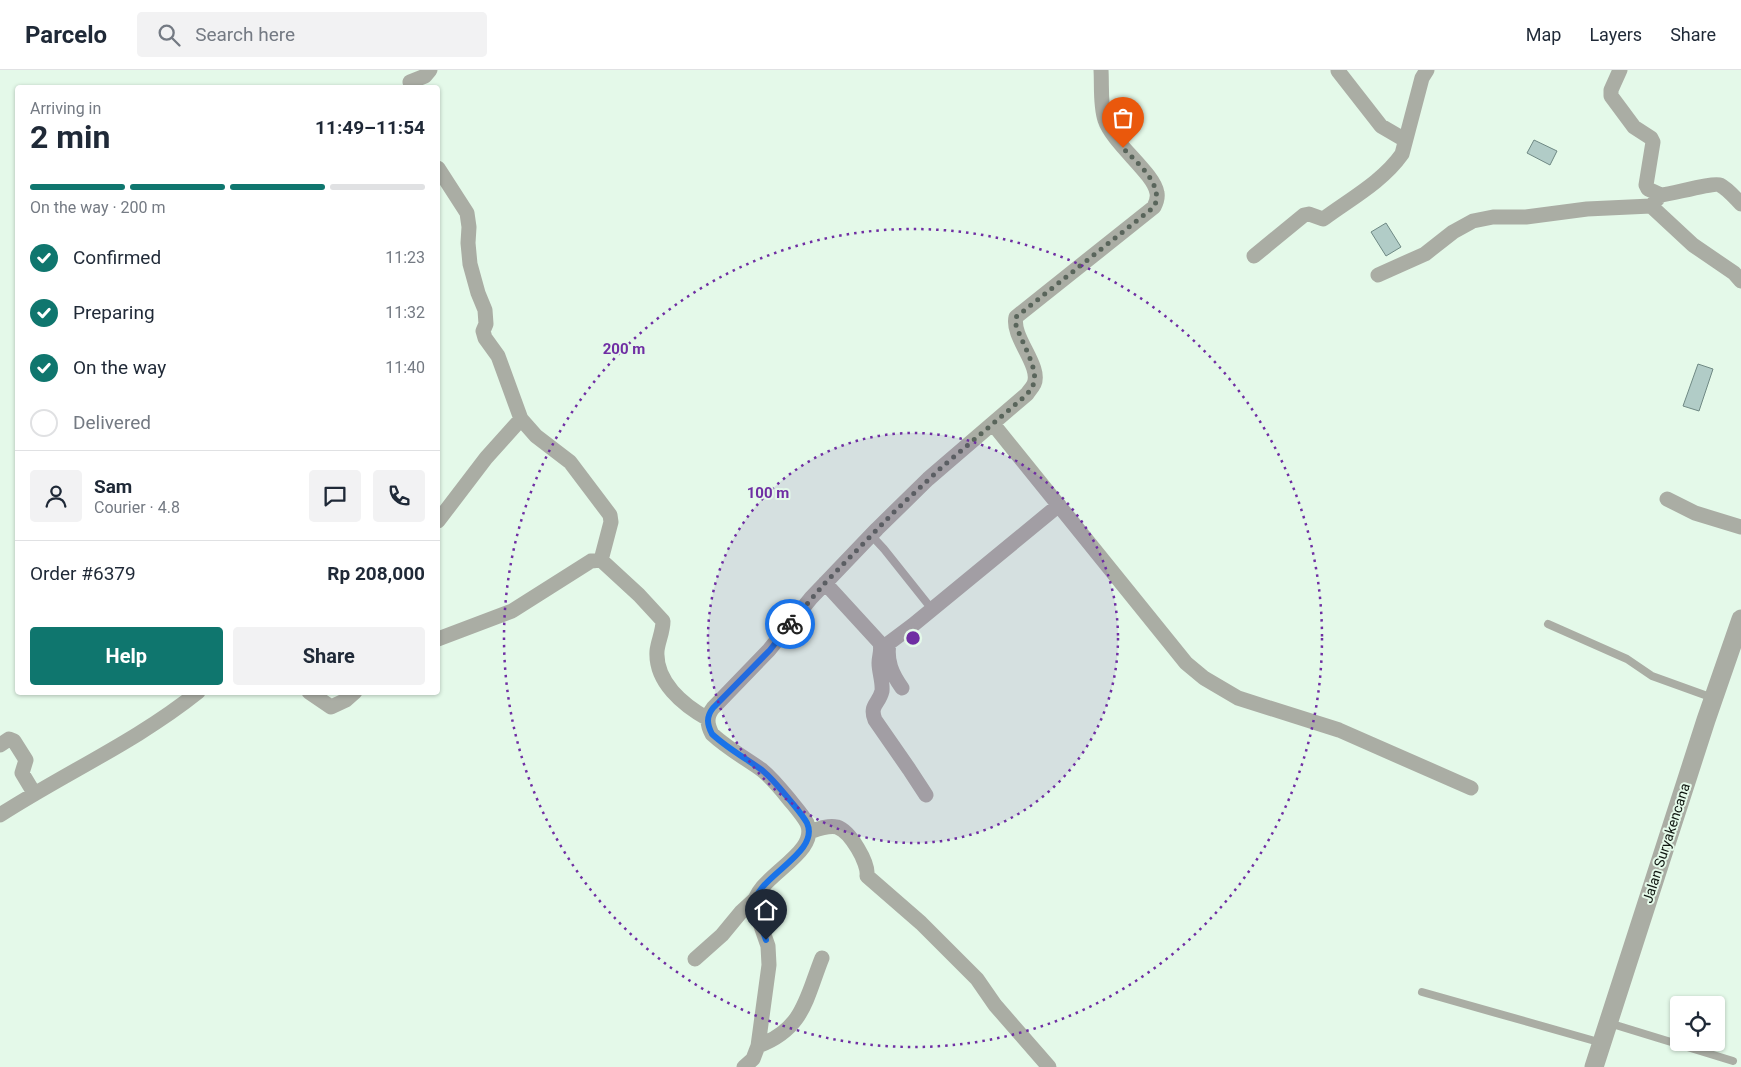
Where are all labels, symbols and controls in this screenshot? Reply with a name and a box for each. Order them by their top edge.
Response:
search box [137,12,487,57]
text: Parcelo [25,21,107,49]
icon: search [155,21,183,49]
text: Search here [195,23,295,46]
text: Map [1526,24,1561,45]
text: Layers [1589,24,1642,45]
text: Share [1670,24,1716,45]
pin [1102,97,1144,148]
text: Arriving in [30,99,101,118]
icon: bag [1109,104,1137,132]
text: 11:49–11:54 [315,116,425,139]
text: 2 min [30,118,110,156]
text: On the way · 200 m [30,198,166,217]
icon: check [30,244,58,272]
text: Confirmed [73,246,161,269]
text: 11:23 [385,248,425,267]
icon: check [30,299,58,327]
text: Preparing [73,301,155,324]
text: 11:32 [385,303,425,322]
text: 200 m [603,340,645,358]
icon: check [30,354,58,382]
text: On the way [73,356,166,379]
text: 11:40 [385,358,425,377]
text: Delivered [73,411,151,434]
button: person [30,470,82,522]
button: chat [309,470,361,522]
button: phone [373,470,425,522]
text: Sam [94,475,132,498]
text: 100 m [747,484,789,502]
text: Courier · 4.8 [94,498,180,517]
text: Order #6379 [30,562,136,585]
text: Rp 208,000 [327,562,425,585]
courier [765,599,815,649]
icon: bike [776,610,804,638]
button: Help [30,627,223,685]
button: Share [233,627,425,685]
centre of rings [904,629,922,647]
street label: Jalan Suryakencana [1639,781,1693,905]
pin [745,889,787,940]
icon: home [752,896,780,924]
map controls [1670,996,1725,1051]
button: locate [1670,996,1725,1051]

